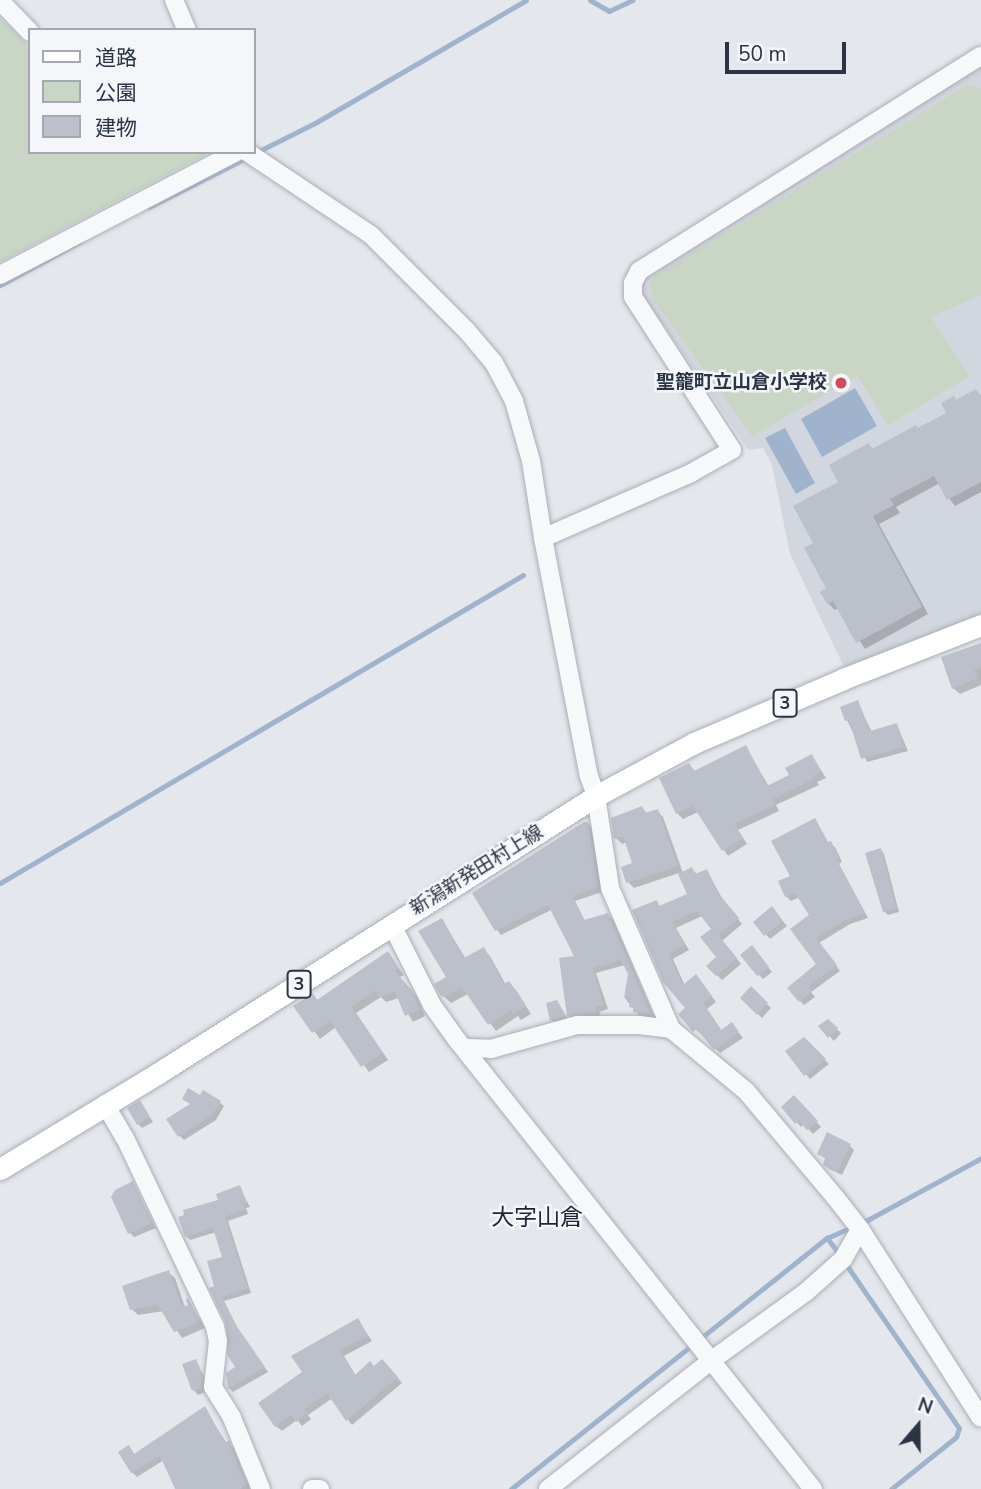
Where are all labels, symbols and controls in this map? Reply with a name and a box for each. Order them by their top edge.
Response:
legend [28,28,256,154]
scale bar [729,28,850,72]
text: 50 m [738,40,787,68]
text: 道路 [95,44,137,72]
text: 公園 [95,79,137,107]
text: 建物 [95,114,137,142]
place label: 聖籠町立山倉小学校 [656,372,827,394]
marker: 聖籠町立山倉小学校 [833,375,849,391]
road number: 3 [771,688,799,718]
street label: 新潟新発田村上線 [407,821,547,921]
road number: 3 [285,970,313,999]
district label: 大字山倉 [491,1204,583,1232]
north arrow [883,1391,953,1461]
text: N [914,1392,936,1421]

